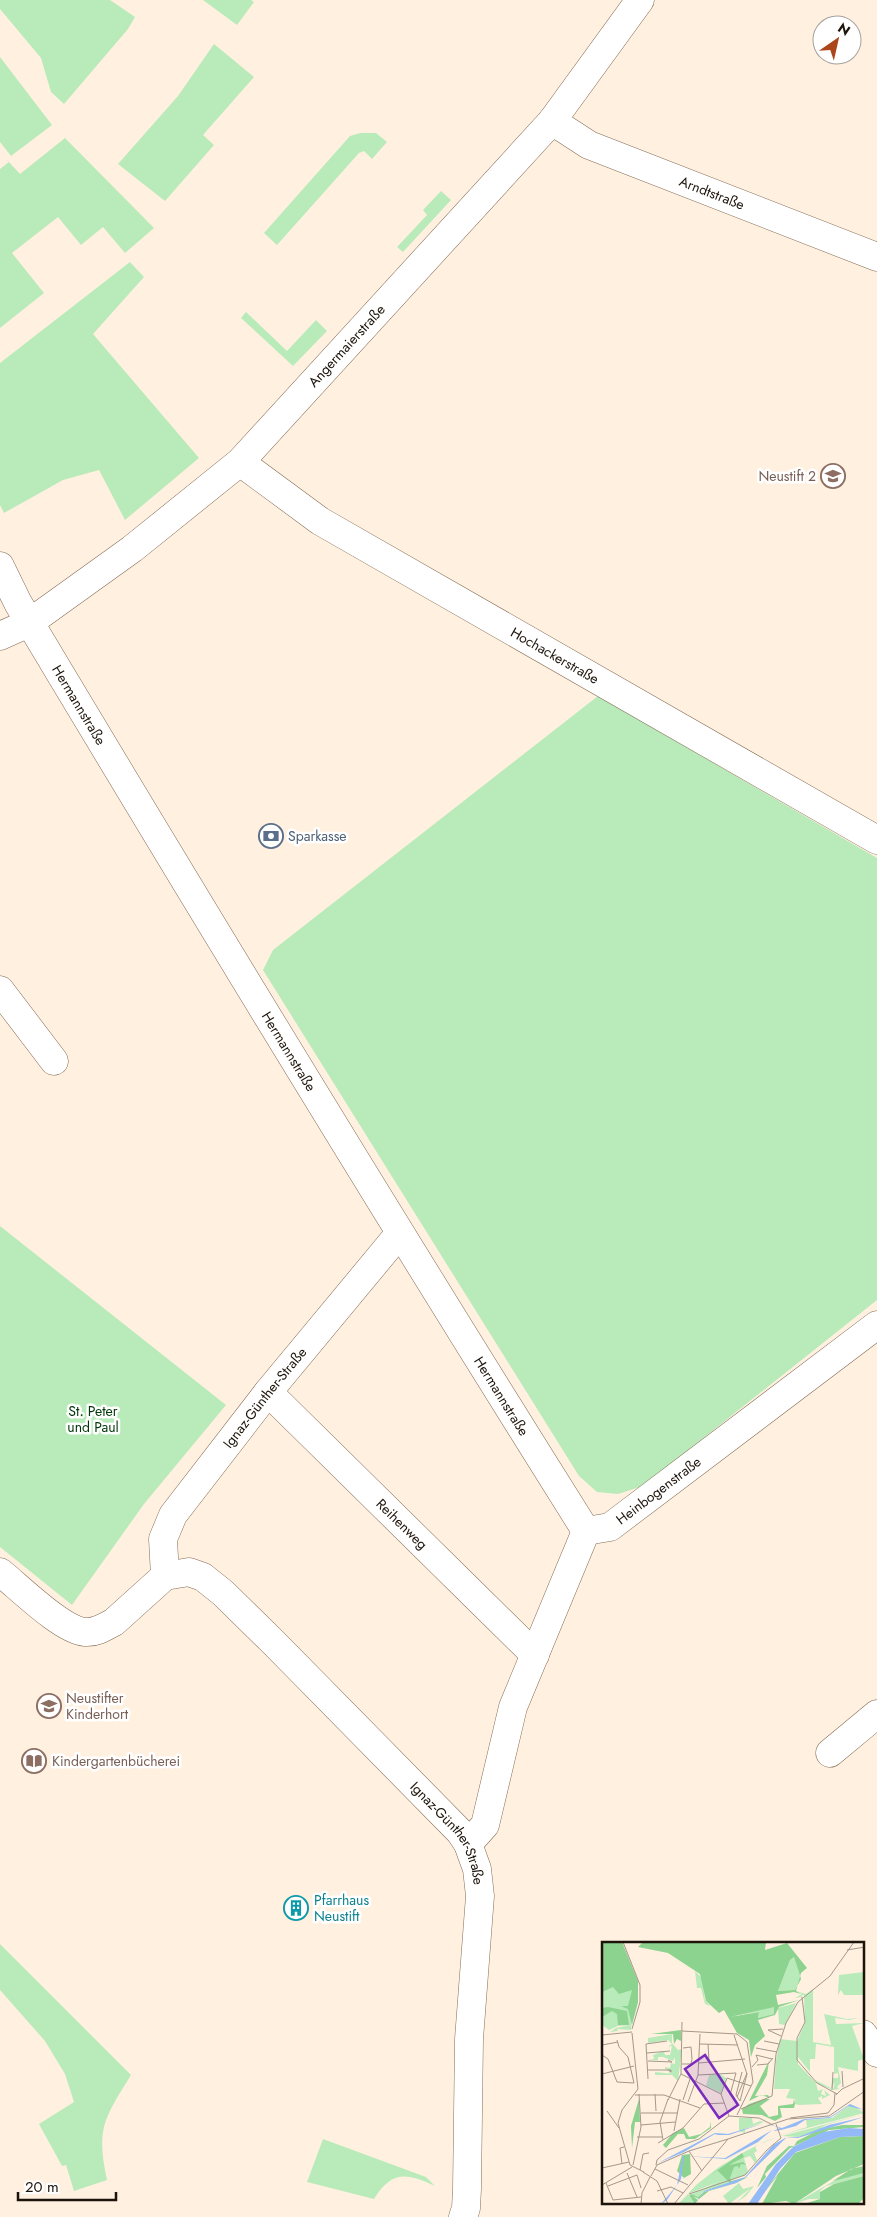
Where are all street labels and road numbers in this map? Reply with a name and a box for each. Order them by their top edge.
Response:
street label: Arndtstraße [676,171,747,215]
street label: Angermaierstraße [303,300,390,391]
street label: Hochackerstraße [507,622,603,689]
street label: Hermannstraße [47,661,111,749]
street label: Hermannstraße [257,1008,321,1095]
street label: Ignaz-Günther-Straße [218,1343,311,1452]
street label: Hermannstraße [469,1353,534,1440]
street label: Heinbogenstraße [612,1452,705,1529]
street label: Reihenweg [372,1494,432,1554]
street label: Ignaz-Günther-Straße [406,1777,489,1886]

